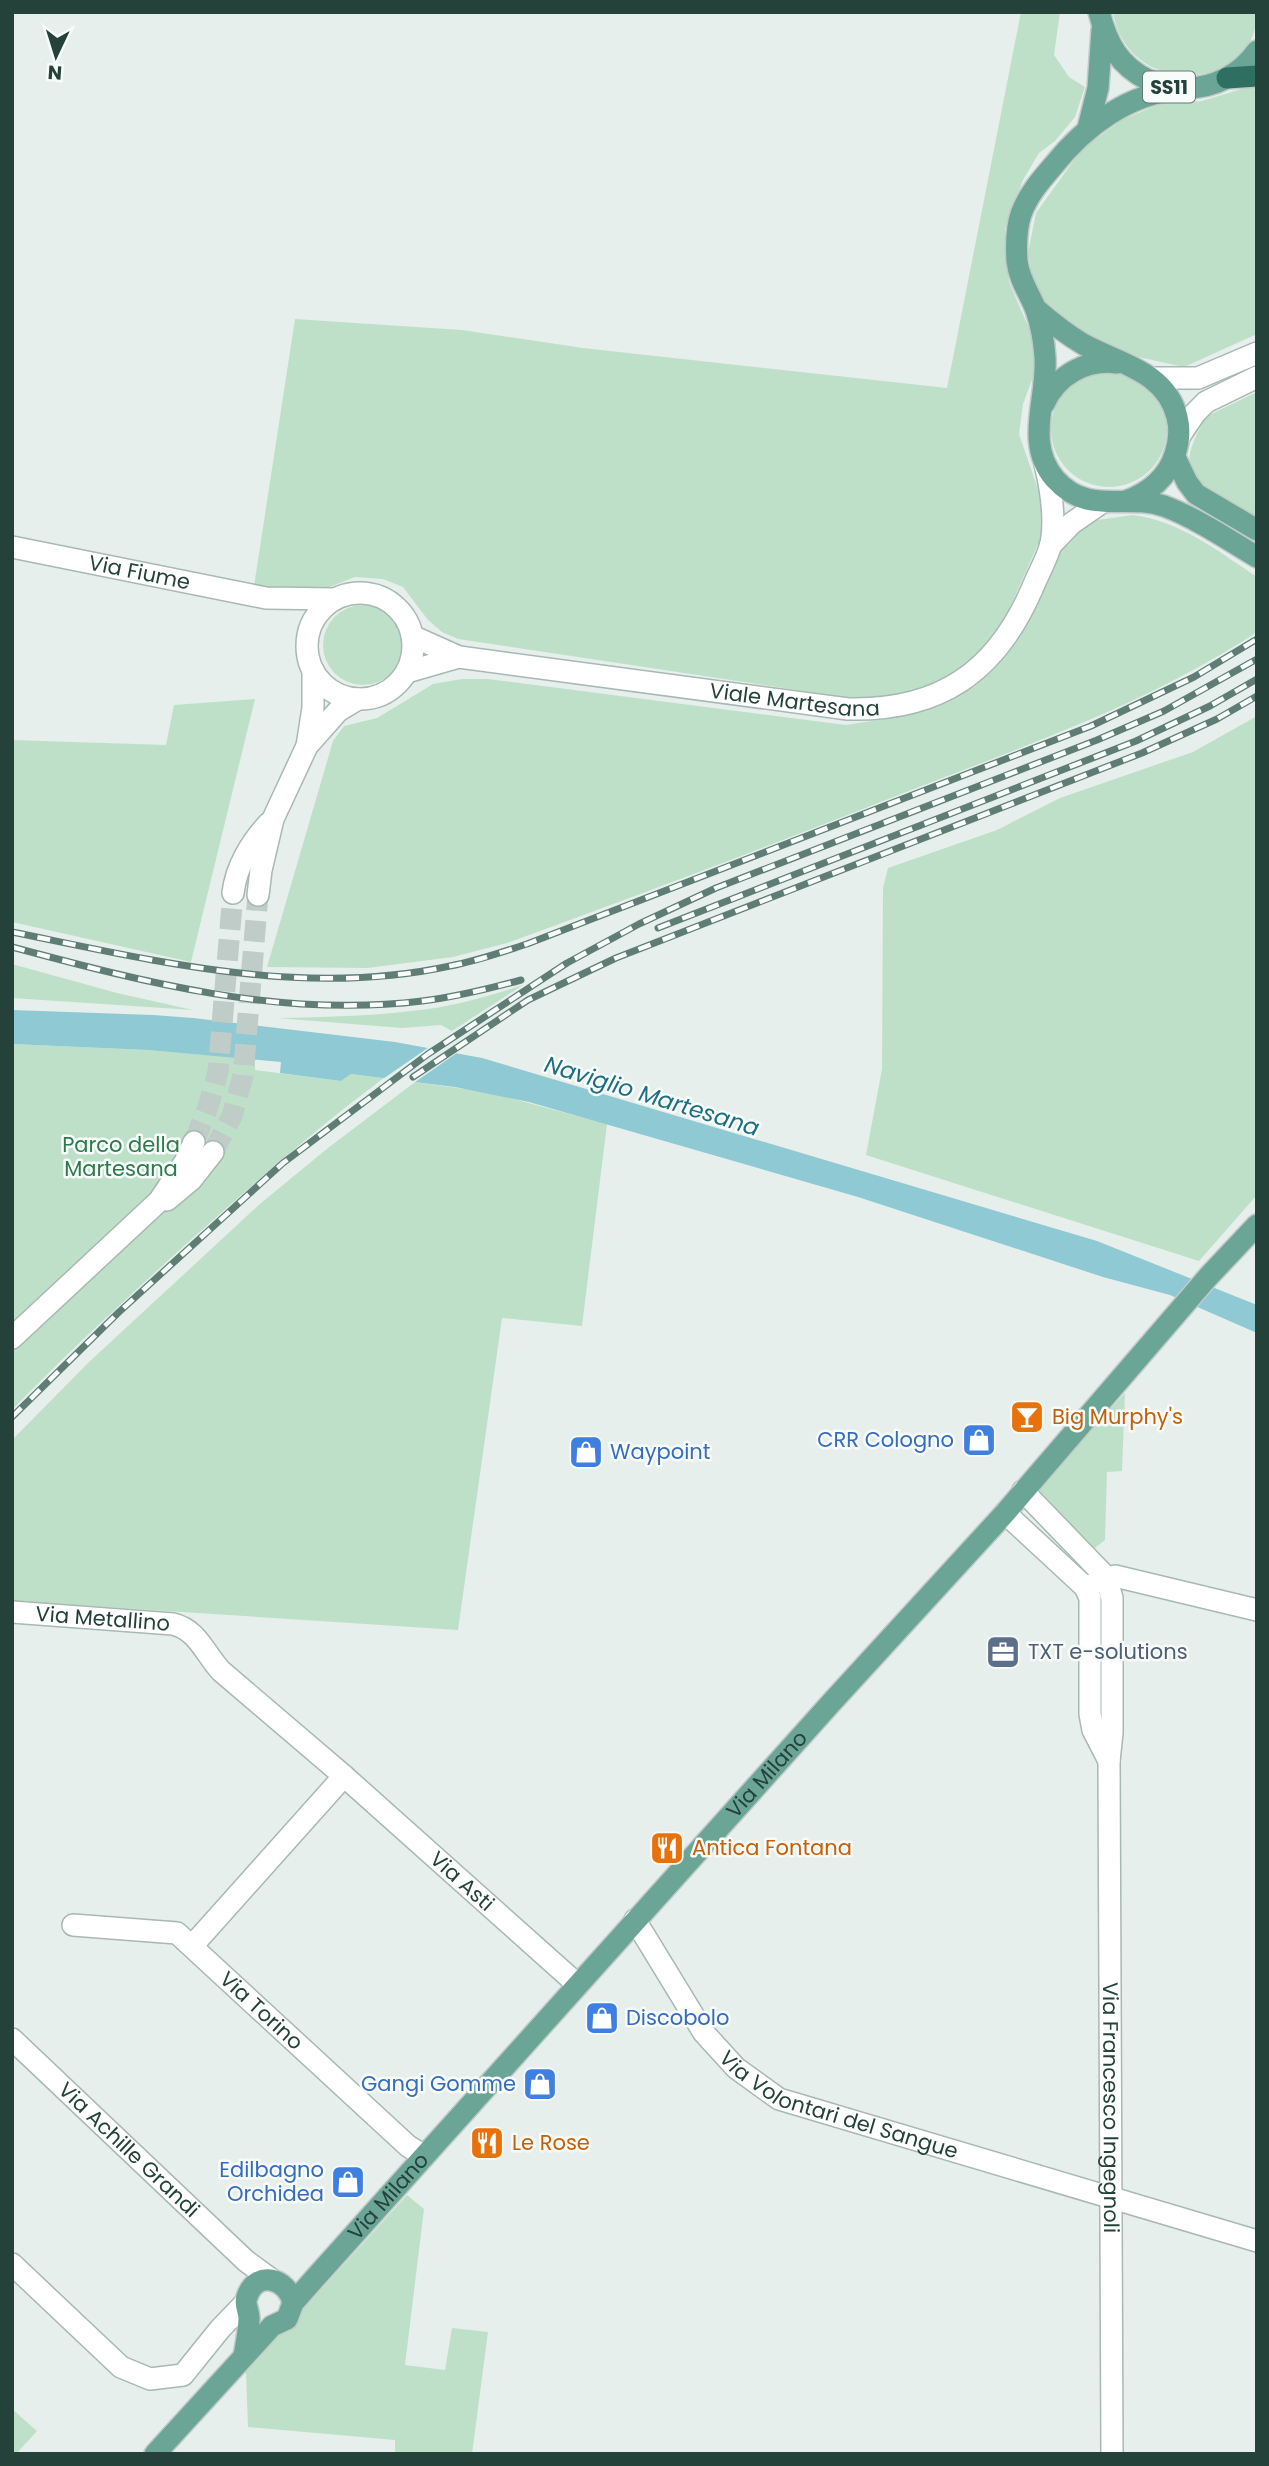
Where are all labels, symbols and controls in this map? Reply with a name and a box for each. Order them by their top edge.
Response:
north arrow [21,21,91,91]
text: N [47,58,63,86]
road number: SS11 [1143,72,1195,102]
street label: Via Fiume [86,548,193,596]
street label: Viale Martesana [708,676,881,723]
water label: Naviglio Martesana [541,1048,763,1144]
park label: Parco della Martesana [62,1130,180,1183]
bar icon: Big Murphy's [1008,1398,1046,1436]
place label: Big Murphy's [1052,1402,1183,1431]
shop icon: CRR Cologno [960,1421,998,1459]
place label: CRR Cologno [817,1425,954,1454]
shop icon: Waypoint [567,1433,605,1471]
place label: Waypoint [610,1437,710,1466]
street label: Via Metallino [35,1599,171,1638]
office icon: TXT e-solutions [984,1633,1022,1671]
place label: TXT e-solutions [1028,1637,1188,1666]
street label: Via Milano [719,1724,814,1824]
restaurant icon: Antica Fontana [648,1829,686,1867]
place label: Antica Fontana [692,1833,852,1862]
street label: Via Asti [424,1844,501,1917]
street label: Via Torino [214,1964,310,2056]
street label: Via Francesco Ingegnoli [1096,1982,1126,2233]
shop icon: Discobolo [583,1999,621,2037]
place label: Discobolo [626,2003,729,2032]
street label: Via Volontari del Sangue [713,2044,962,2165]
shop icon: Gangi Gomme [521,2065,559,2103]
place label: Gangi Gomme [361,2069,516,2098]
street label: Via Achille Grandi [52,2075,206,2224]
restaurant icon: Le Rose [468,2124,506,2162]
place label: Le Rose [512,2128,590,2157]
street label: Via Milano [341,2146,435,2246]
place label: Edilbagno Orchidea [219,2155,324,2208]
shop icon: Edilbagno Orchidea [329,2163,367,2201]

